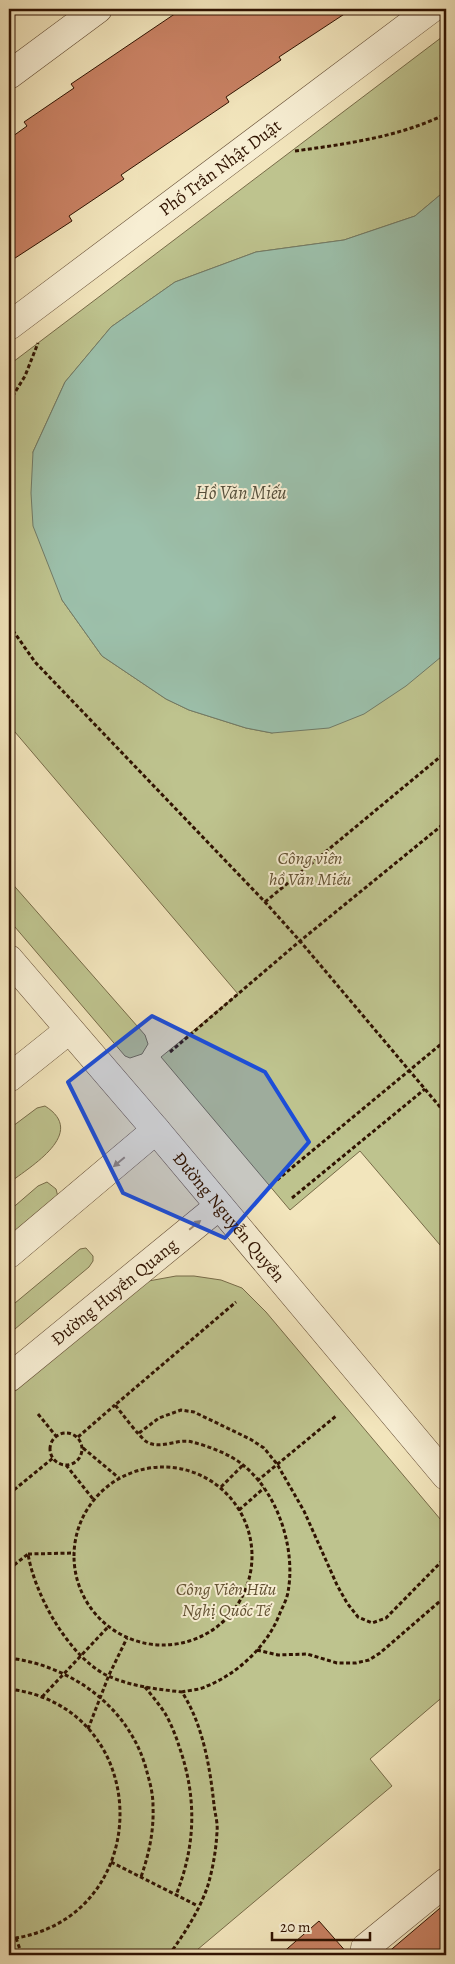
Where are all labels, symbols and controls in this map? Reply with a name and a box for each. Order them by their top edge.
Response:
street label: Phố Trần Nhật Duật [154,114,286,221]
water label: Hồ Văn Miếu [195,480,287,506]
park label: Công viên hồ Văn Miếu [269,846,352,891]
street label: Đường Nguyễn Quyền [167,1147,291,1287]
one-way arrow [113,1156,126,1167]
one-way arrow [189,1219,202,1230]
street label: Đường Huyền Quang [46,1233,182,1351]
park label: Công Viên Hữu Nghị Quốc Tế [176,1577,276,1622]
scale bar [272,1909,370,1941]
text: 20 m [280,1917,311,1937]

